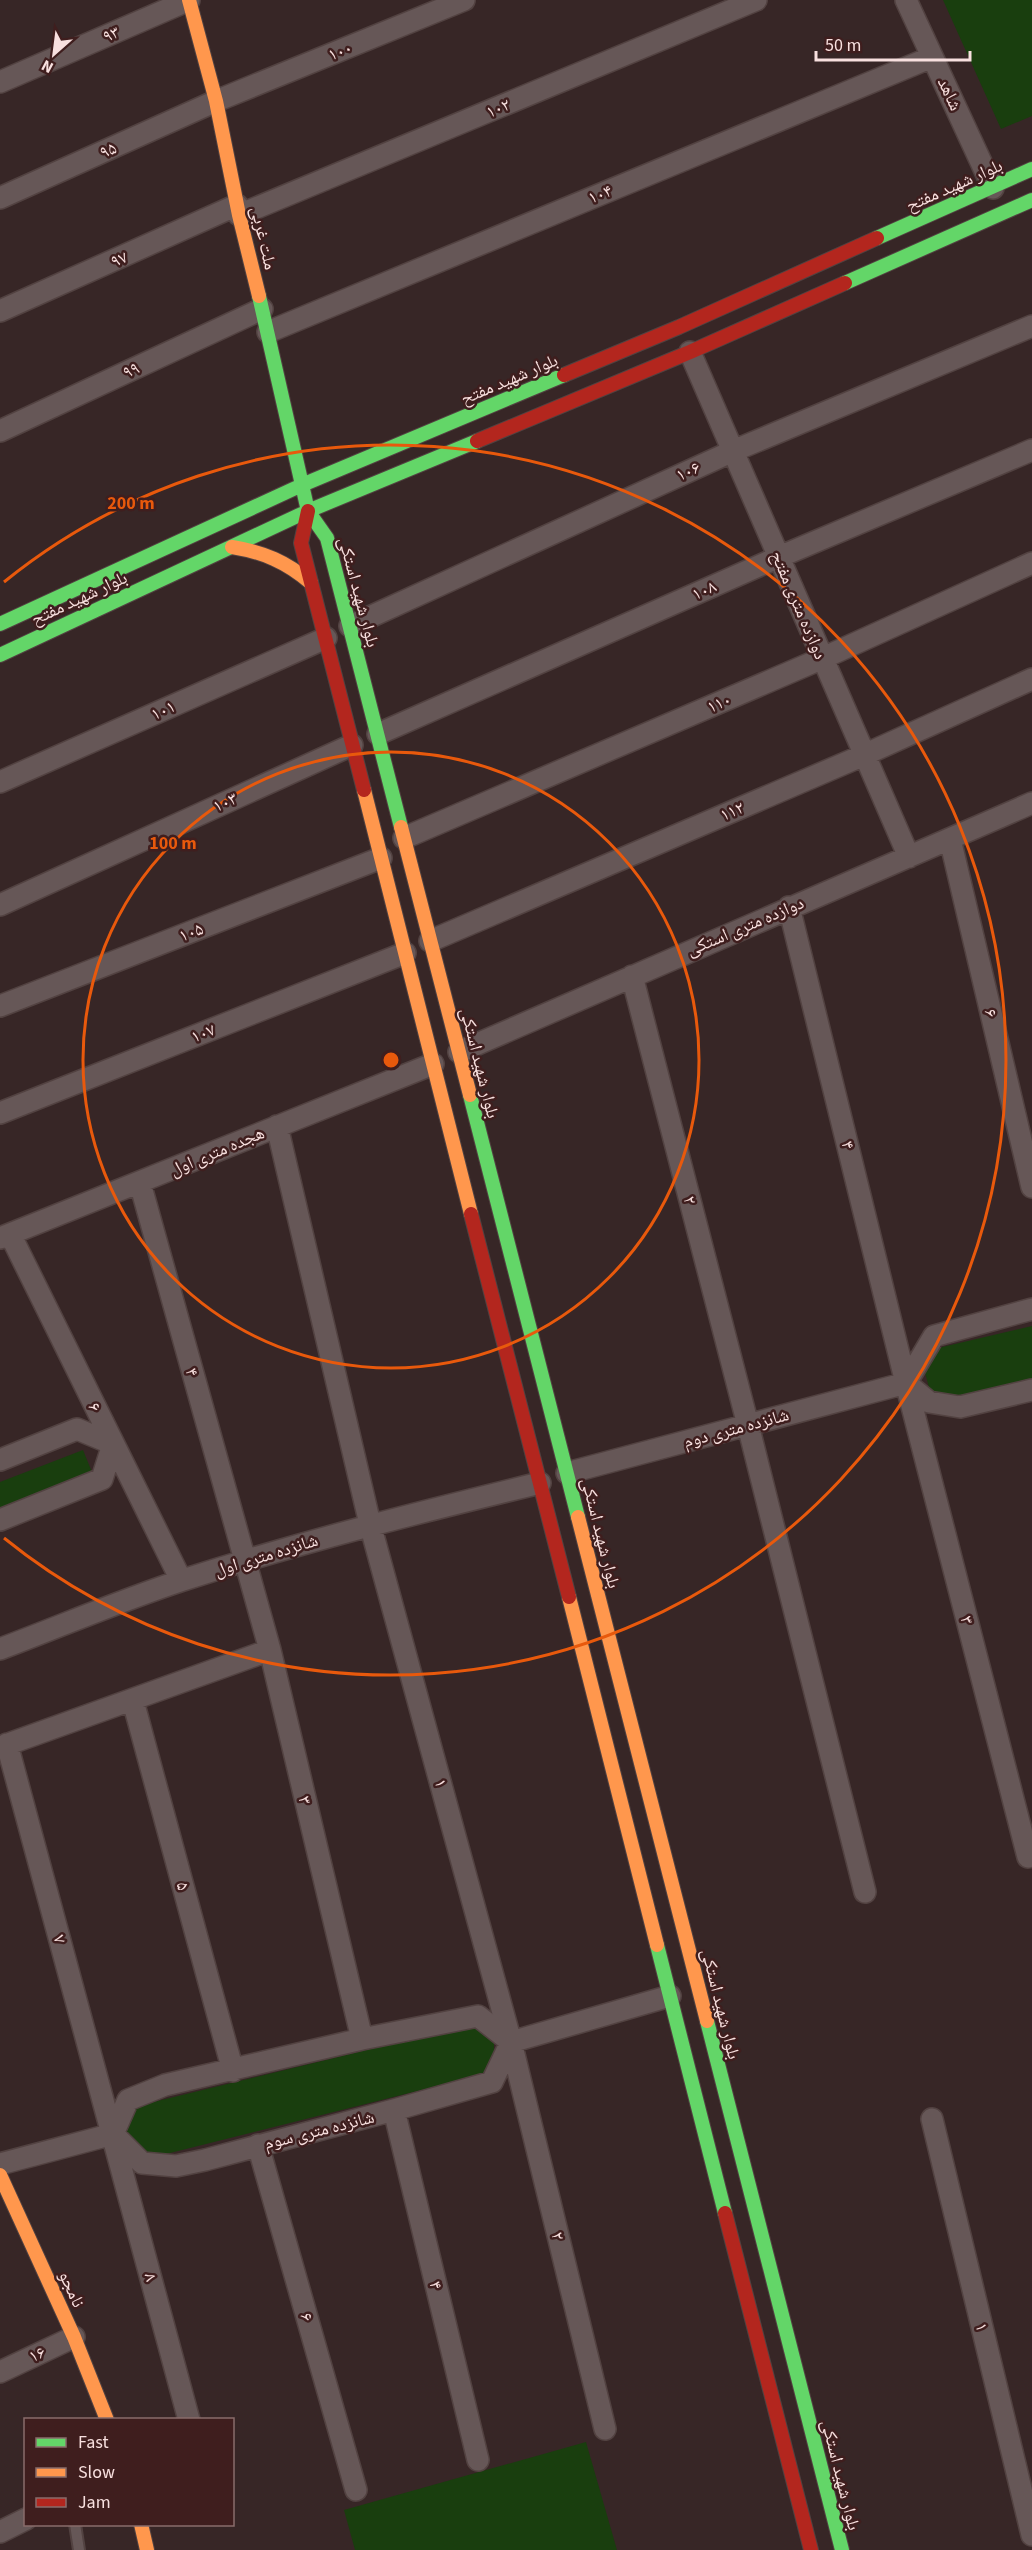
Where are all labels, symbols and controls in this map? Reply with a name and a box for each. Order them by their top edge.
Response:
street label: ۹۳ [99,20,124,49]
north arrow [24,24,84,84]
scale bar [816,24,970,62]
text: 50 m [825,33,861,58]
street label: ۱۰۰ [324,35,356,68]
text: N [38,54,57,79]
street label: شاهد [931,73,968,115]
street label: ۱۰۲ [482,92,514,125]
street label: ۹۵ [96,136,121,165]
street label: بلوار شهید مفتح [902,153,1007,218]
street label: ۱۰۴ [584,178,616,211]
street label: ملت غربی [244,204,283,272]
street label: ۹۷ [107,245,132,274]
street label: بلوار شهید مفتح [457,348,562,411]
street label: ۹۹ [119,356,144,385]
street label: ۱۰۶ [672,455,704,488]
text: 200 m [107,491,155,516]
street label: بلوار شهید استکی [332,534,385,650]
street label: دوازده متری مفتح [764,547,833,663]
street label: بلوار شهید مفتح [27,565,131,632]
street label: ۱۰۸ [688,574,720,607]
street label: ۱۱۰ [703,687,735,720]
street label: ۱۰۱ [147,694,179,727]
street label: ۱۰۳ [209,786,241,819]
street label: ۱۱۲ [716,795,748,828]
text: 100 m [149,831,197,856]
street label: دوازده متری استکی [683,890,808,962]
street label: ۱۰۵ [175,916,207,948]
street label: بلوار شهید استکی [454,1005,505,1121]
street label: ۶ [977,1006,1004,1020]
street label: ۱۰۷ [187,1017,219,1050]
centre of rings [381,1050,401,1070]
street label: هجده متری اول [166,1120,268,1183]
street label: ۴ [834,1138,861,1152]
street label: ۲ [676,1193,703,1207]
street label: ۴ [178,1365,205,1379]
street label: ۶ [82,1398,108,1416]
street label: شانزده متری دوم [681,1402,792,1455]
street label: بلوار شهید استکی [575,1475,626,1591]
street label: شانزده متری اول [211,1528,321,1583]
street label: ۳ [953,1613,980,1627]
street label: ۱ [427,1776,454,1790]
street label: ۳ [291,1793,318,1807]
street label: ۵ [169,1879,196,1893]
street label: ۷ [46,1932,73,1946]
street label: بلوار شهید استکی [695,1946,746,2062]
street label: شانزده متری سوم [261,2105,377,2156]
street label: ۲ [544,2229,571,2243]
street label: نامجو [52,2267,91,2312]
street label: ۸ [137,2270,164,2284]
street label: ۴ [422,2278,449,2292]
street label: ۶ [293,2310,320,2324]
street label: ۱ [968,2320,995,2334]
street label: ۱۶ [25,2340,50,2369]
street label: بلوار شهید استکی [815,2417,866,2533]
legend [24,2418,234,2526]
text: Fast [78,2430,109,2455]
text: Slow [78,2460,115,2485]
text: Jam [78,2490,111,2515]

